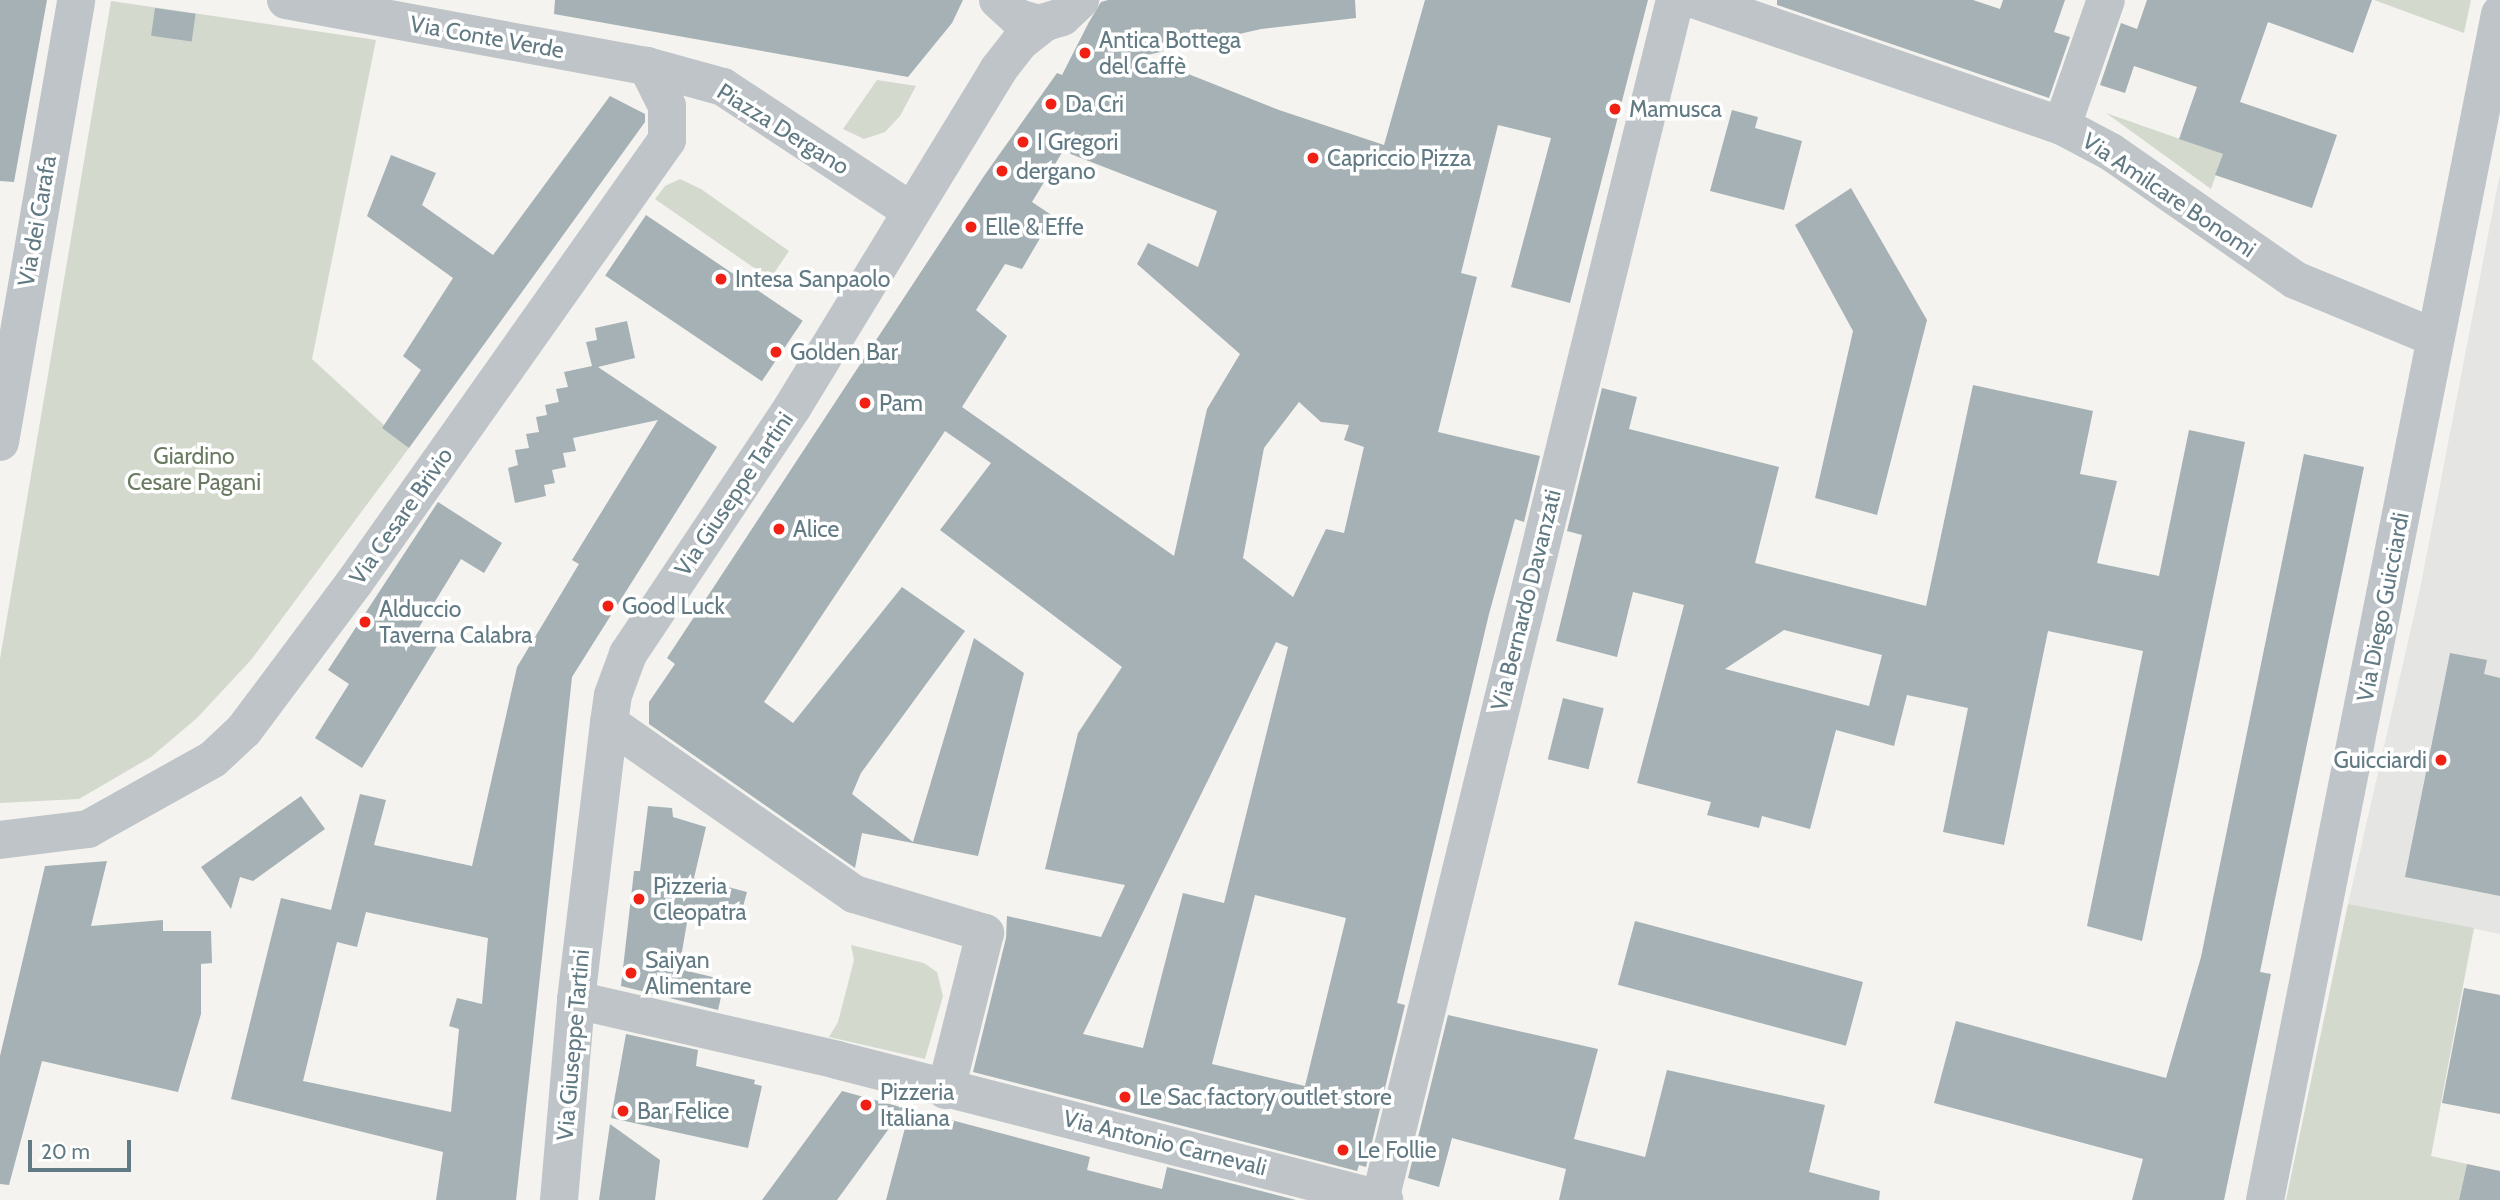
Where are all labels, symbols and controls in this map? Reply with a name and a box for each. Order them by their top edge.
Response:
street label: Via Conte Verde [408,10,566,64]
place label: Antica Bottega del Caffè [1099,26,1241,80]
marker: Antica Bottega del Caffè [1077,45,1093,61]
street label: Piazza Dergano [712,77,854,181]
place label: Da Cri [1065,90,1124,118]
place label: Mamusca [1629,95,1722,123]
marker: Da Cri [1043,96,1059,112]
marker: Mamusca [1607,101,1623,117]
street label: Via Amilcare Bonomi [2077,127,2261,263]
place label: I Gregori [1037,128,1118,156]
marker: I Gregori [1015,134,1031,150]
place label: Capriccio Pizza [1327,144,1471,172]
marker: Capriccio Pizza [1305,150,1321,166]
street label: Via dei Carafa [12,153,62,289]
place label: dergano [1016,157,1096,185]
marker: dergano [994,163,1010,179]
place label: Elle & Effe [985,213,1084,241]
marker: Elle & Effe [963,219,979,235]
place label: Intesa Sanpaolo [735,265,890,293]
marker: Intesa Sanpaolo [713,271,729,287]
place label: Golden Bar [790,338,898,366]
marker: Golden Bar [768,344,784,360]
place label: Pam [879,389,923,417]
marker: Pam [857,395,873,411]
street label: Via Giuseppe Tartini [669,407,799,581]
park label: Giardino Cesare Pagani [127,442,261,496]
street label: Via Cesare Brivio [344,442,458,590]
street label: Via Bernardo Davanzati [1485,487,1567,713]
street label: Via Diego Guicciardi [2351,510,2415,704]
place label: Alice [793,515,839,543]
marker: Alice [771,521,787,537]
place label: Good Luck [622,592,725,620]
place label: Alduccio Taverna Calabra [379,595,532,649]
marker: Good Luck [600,598,616,614]
marker: Alduccio Taverna Calabra [357,614,373,630]
place label: Guicciardi [2334,746,2427,774]
marker: Guicciardi [2433,752,2449,768]
place label: Pizzeria Cleopatra [653,872,746,926]
marker: Pizzeria Cleopatra [631,891,647,907]
place label: Saiyan Alimentare [645,946,751,1000]
street label: Via Giuseppe Tartini [551,948,595,1142]
marker: Saiyan Alimentare [623,965,639,981]
place label: Pizzeria Italiana [880,1078,954,1132]
place label: Le Sac factory outlet store [1139,1083,1392,1111]
marker: Le Sac factory outlet store [1117,1089,1133,1105]
place label: Bar Felice [637,1097,729,1125]
marker: Pizzeria Italiana [858,1097,874,1113]
marker: Bar Felice [615,1103,631,1119]
street label: Via Antonio Carnevali [1061,1104,1269,1182]
scale bar [32,1126,135,1170]
place label: Le Follie [1357,1136,1436,1164]
text: 20 m [41,1139,90,1164]
marker: Le Follie [1335,1142,1351,1158]

